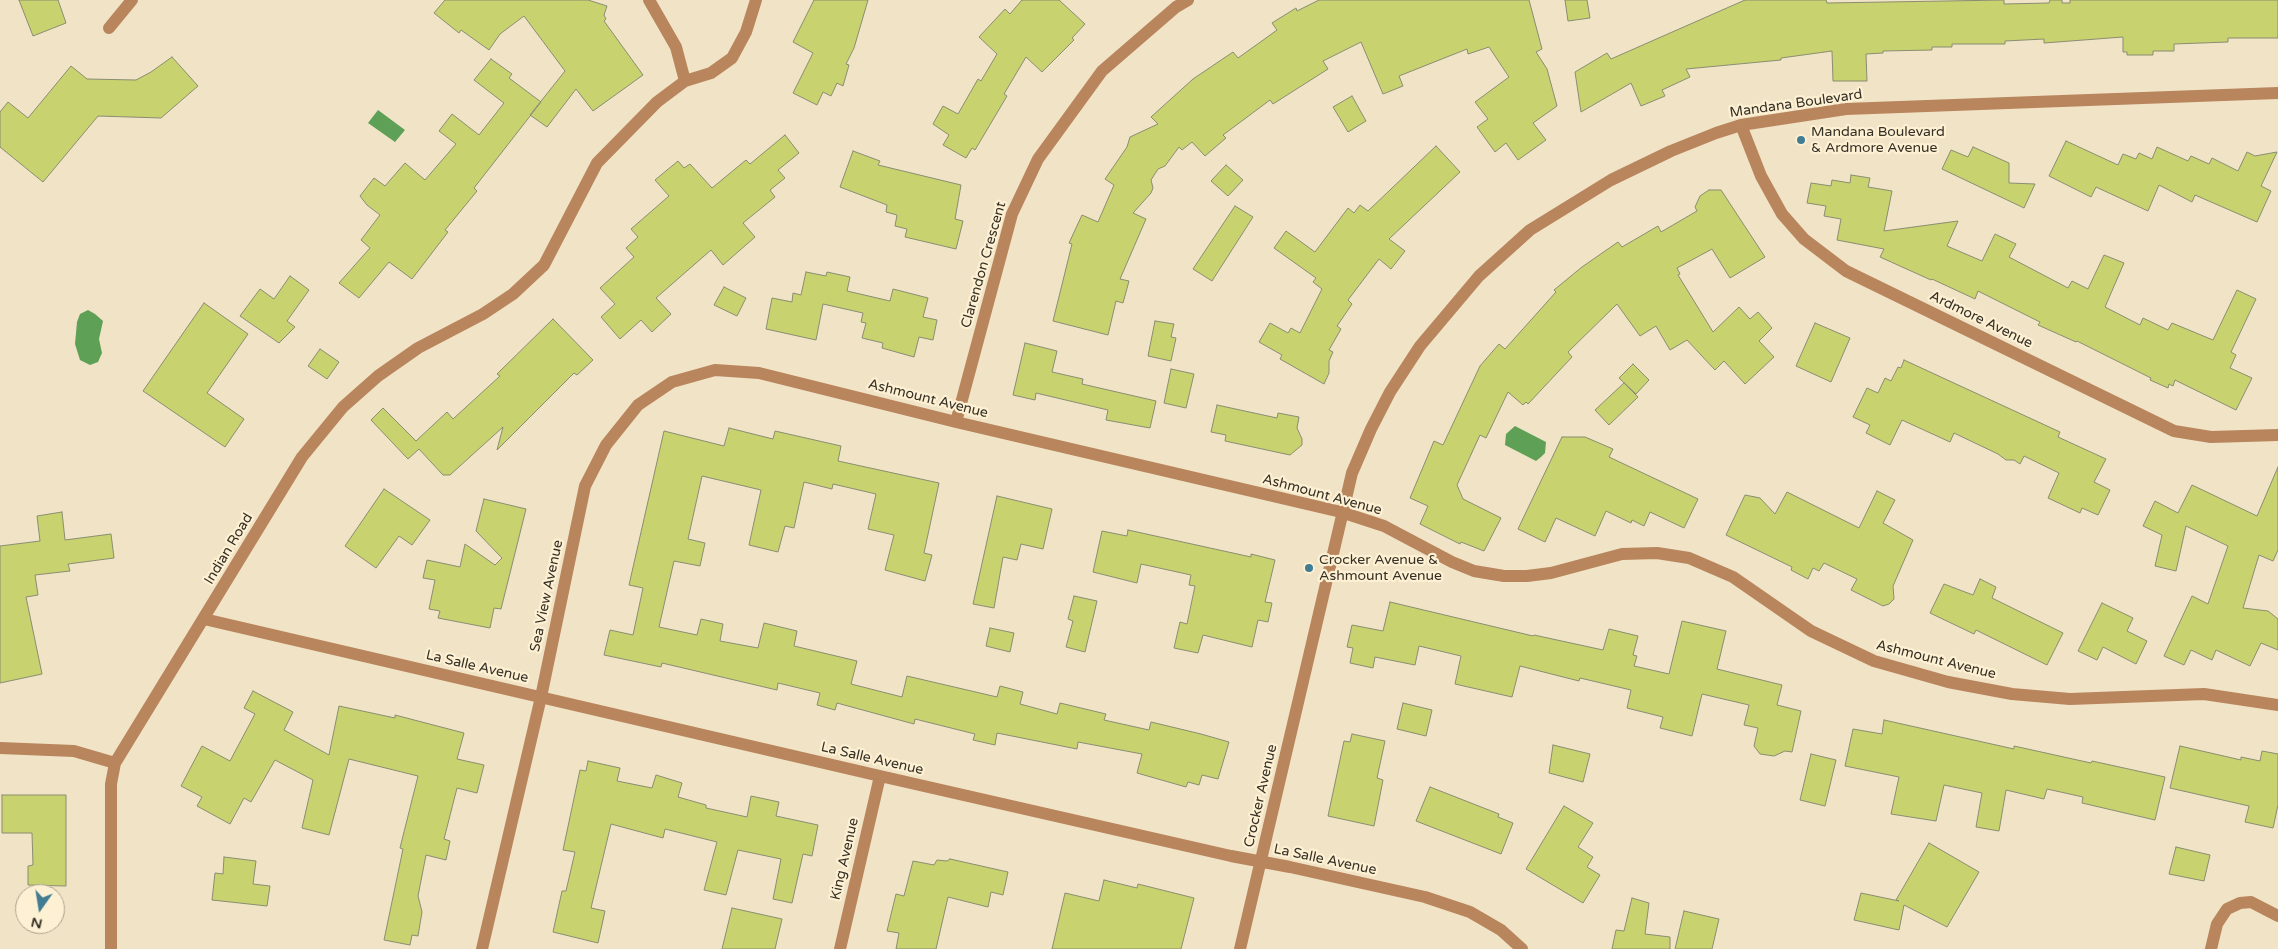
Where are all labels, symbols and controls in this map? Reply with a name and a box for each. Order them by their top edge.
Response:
street label: Mandana Boulevard [1729,86,1863,122]
place label: Mandana Boulevard & Ardmore Avenue [1811,124,1945,156]
marker: Mandana Boulevard & Ardmore Avenue [1795,134,1807,146]
street label: Clarendon Crescent [958,200,1010,330]
street label: Ardmore Avenue [1927,288,2035,352]
street label: Ashmount Avenue [866,376,990,422]
street label: Ashmount Avenue [1260,471,1384,519]
street label: Indian Road [201,510,257,588]
street label: Sea View Avenue [527,539,567,653]
place label: Crocker Avenue & Ashmount Avenue [1319,552,1442,584]
marker: Crocker Avenue & Ashmount Avenue [1303,562,1315,574]
street label: Ashmount Avenue [1874,637,1998,683]
street label: La Salle Avenue [424,647,530,687]
street label: La Salle Avenue [819,739,925,779]
street label: Crocker Avenue [1241,743,1281,849]
street label: King Avenue [827,816,863,902]
street label: La Salle Avenue [1272,841,1378,879]
north arrow [15,884,65,934]
text: N [29,914,44,933]

